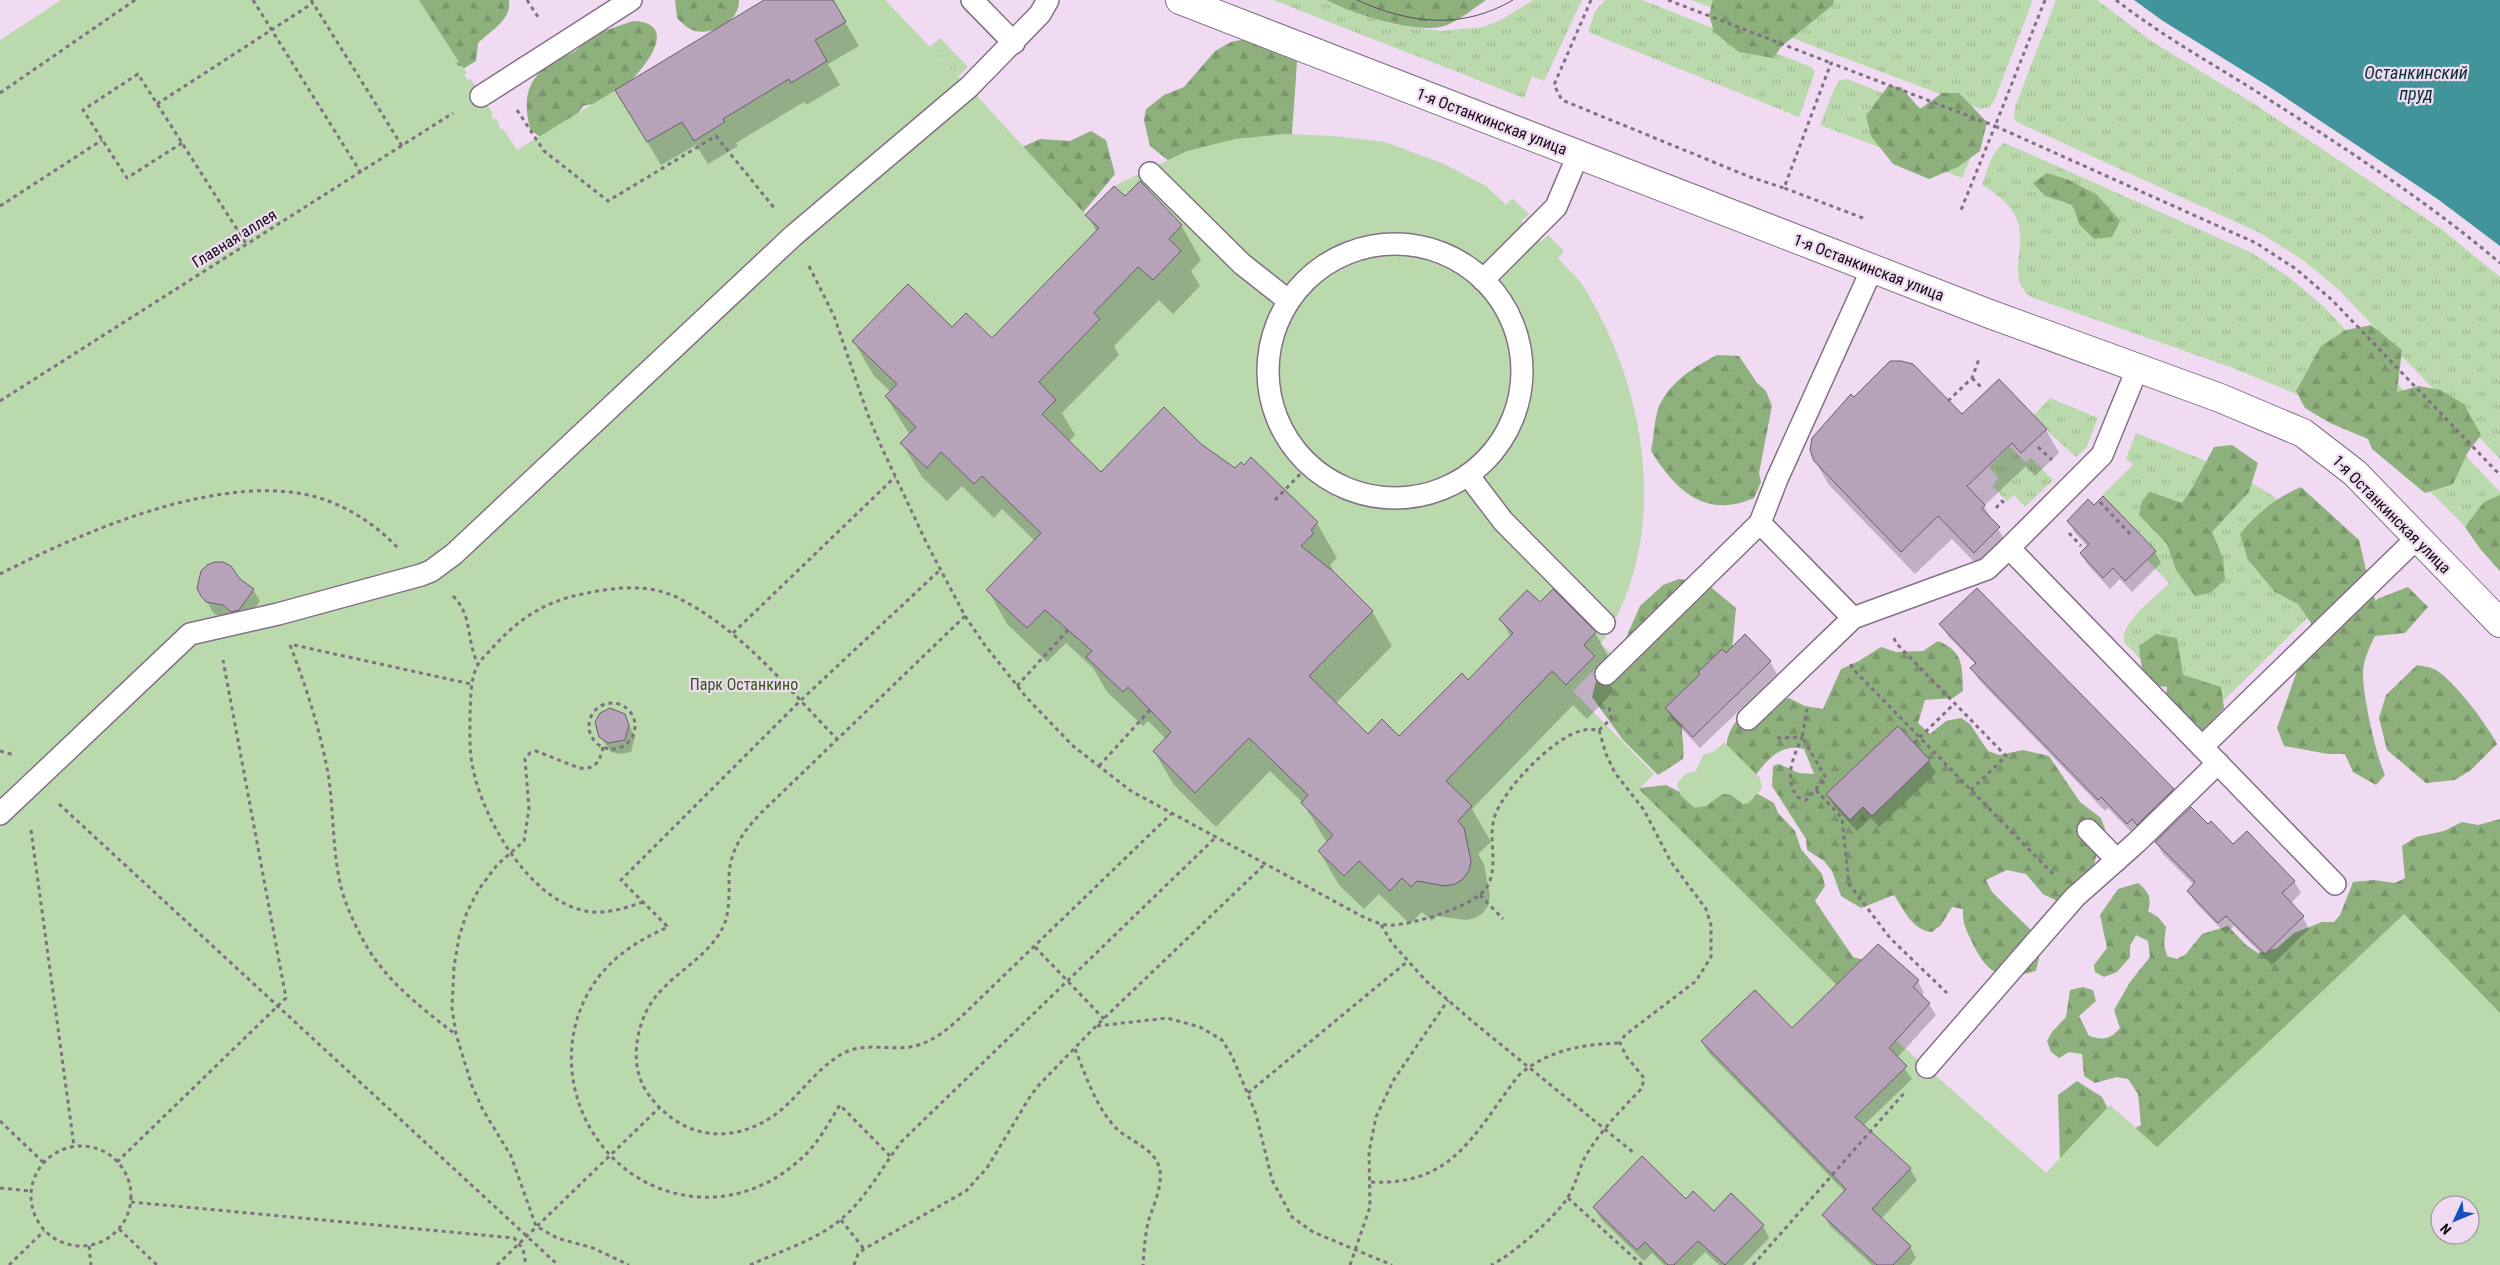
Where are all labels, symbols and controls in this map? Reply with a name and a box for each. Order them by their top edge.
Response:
water label: Останкинский пруд [2364,62,2468,104]
street label: 1-я Останкинская улица [1414,84,1570,159]
street label: Главная аллея [188,205,280,272]
street label: 1-я Останкинская улица [1791,230,1947,305]
street label: 1-я Останкинская улица [2329,451,2455,577]
park label: Парк Останкино [690,675,798,694]
north arrow [2430,1195,2480,1245]
text: N [2437,1220,2454,1238]

